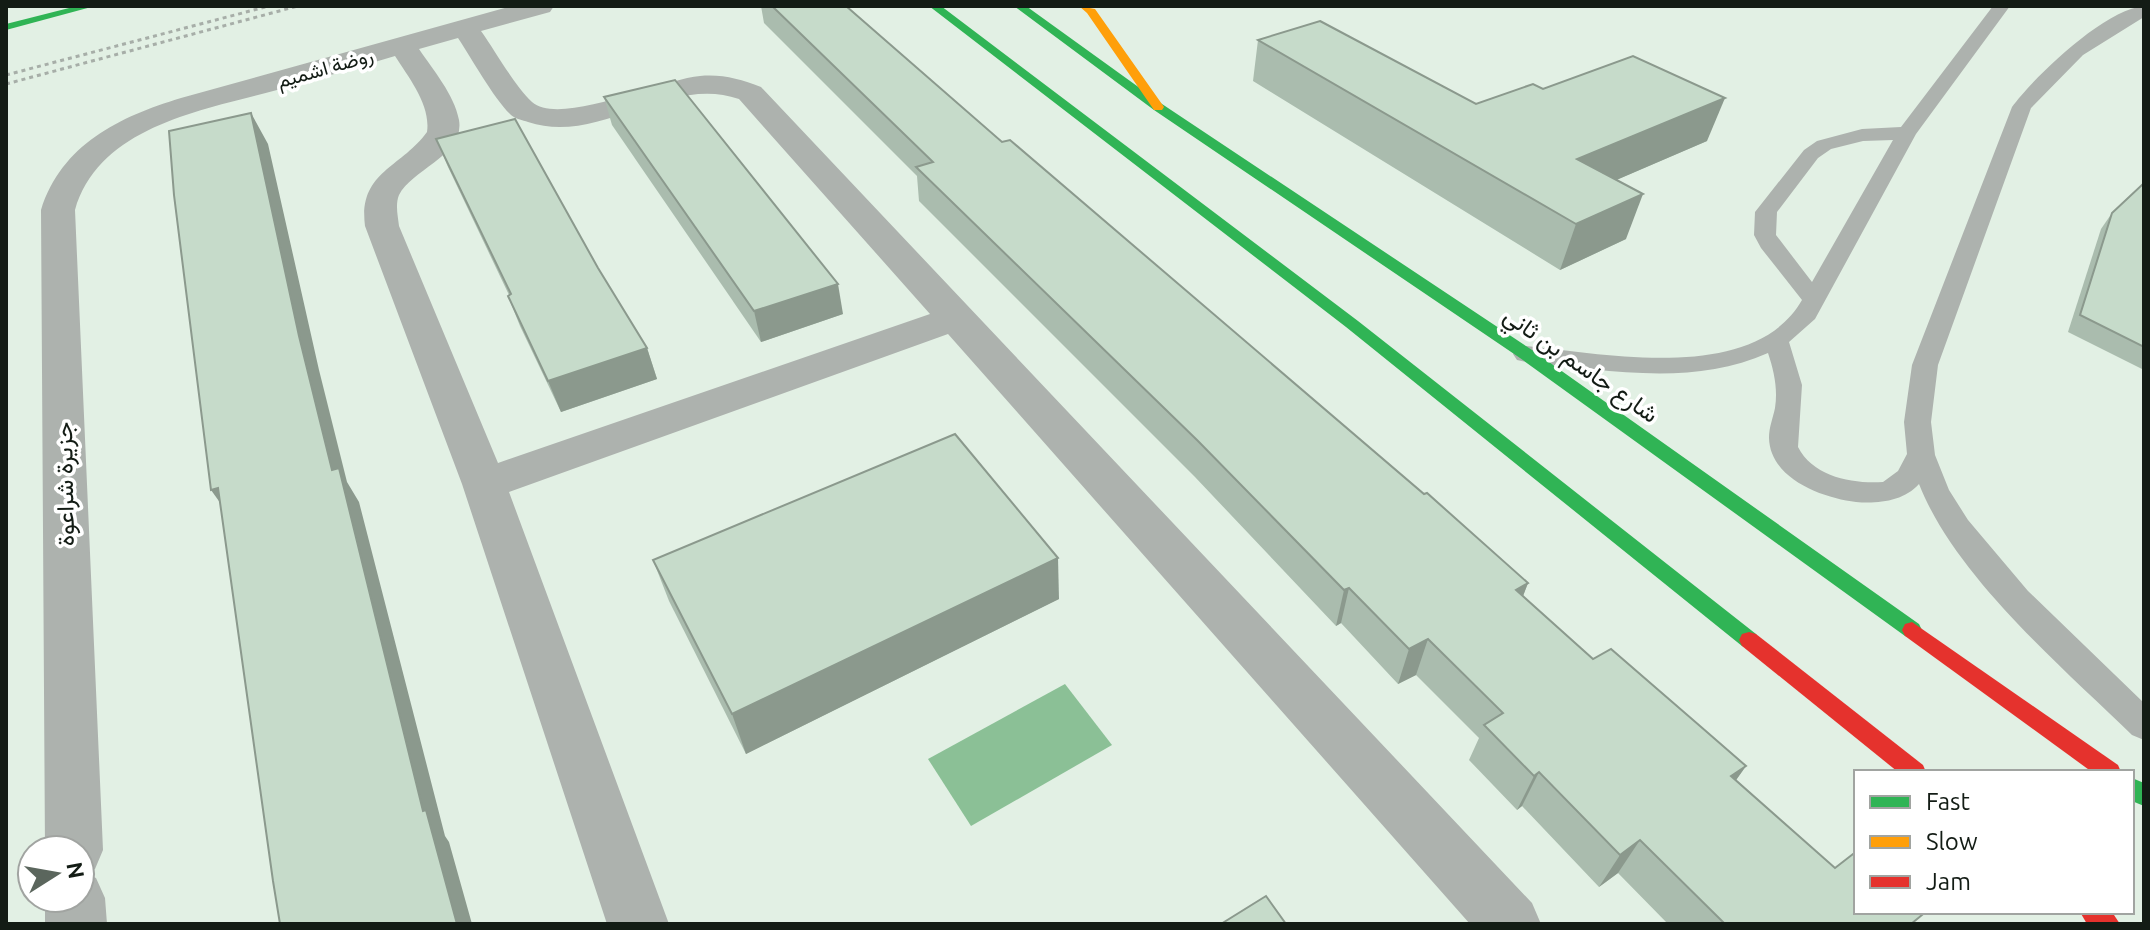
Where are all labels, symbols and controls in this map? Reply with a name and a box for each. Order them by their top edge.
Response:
street label: روضة اشميم [274,43,376,94]
street label: شارع جاسم بن ثاني [1495,301,1664,433]
street label: جزيرة شراعوة [50,422,81,546]
legend [1854,770,2134,914]
text: Fast [1926,788,1970,815]
text: Slow [1926,828,1978,855]
north arrow [16,834,96,914]
text: N [62,860,90,881]
text: Jam [1926,868,1971,895]

